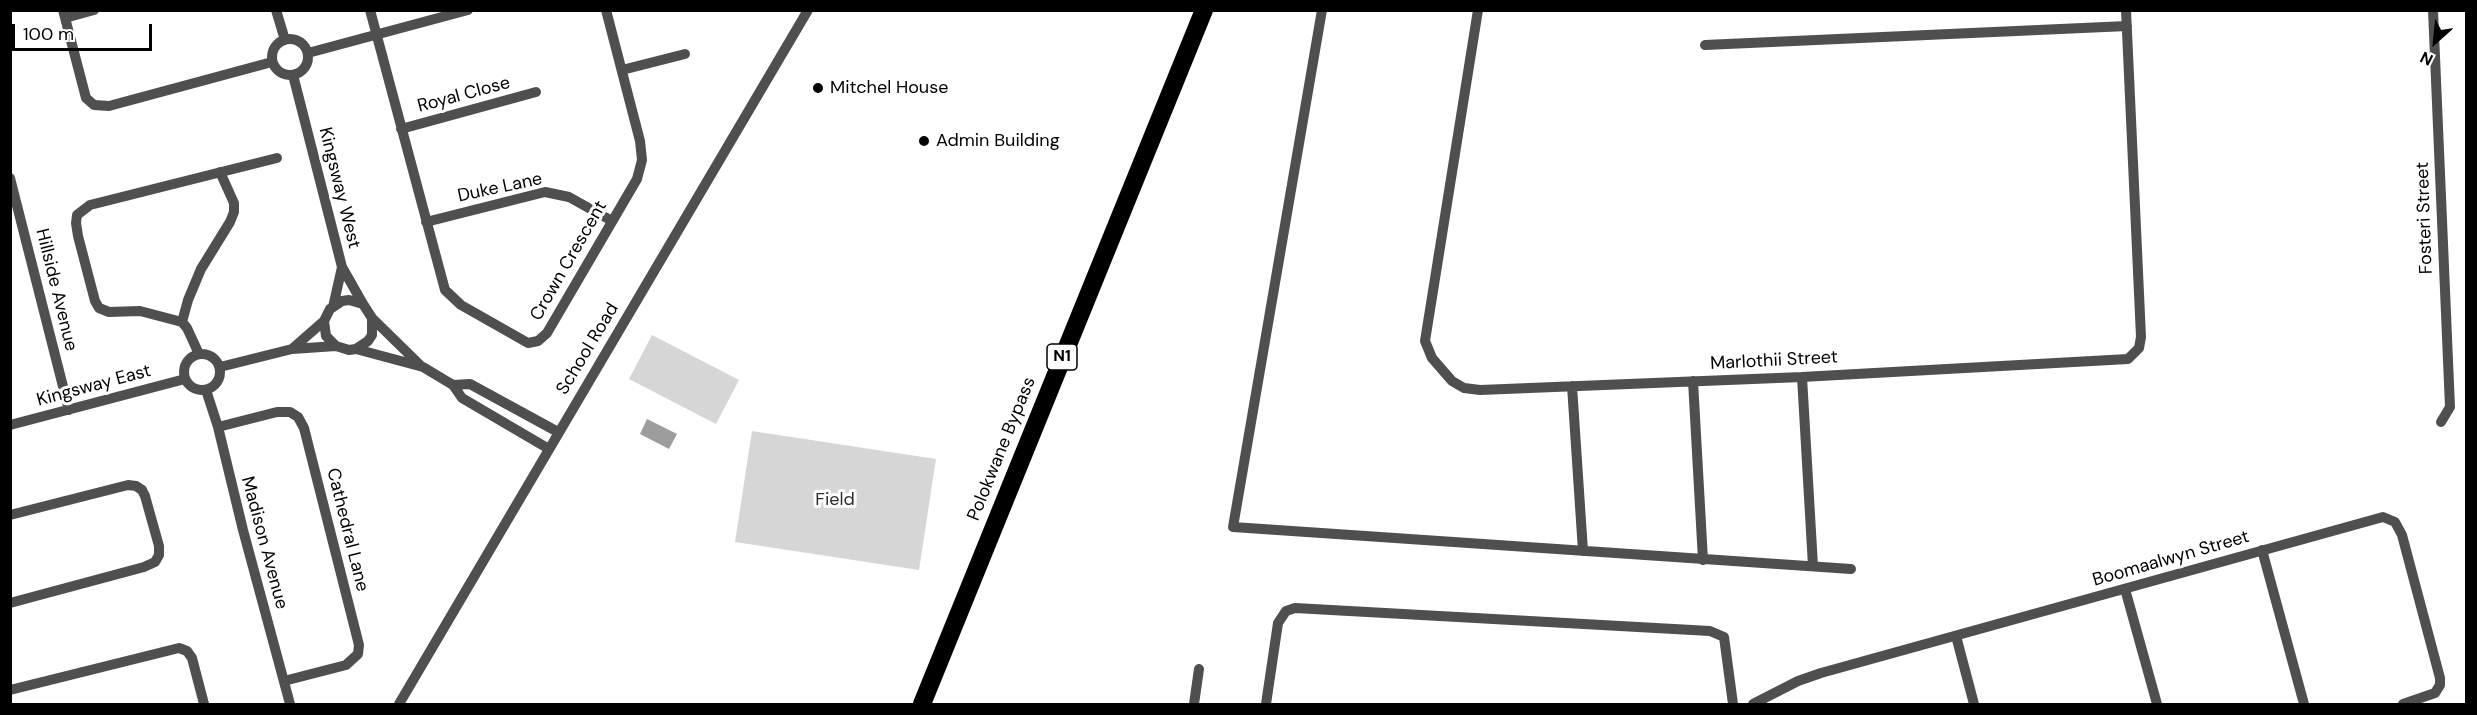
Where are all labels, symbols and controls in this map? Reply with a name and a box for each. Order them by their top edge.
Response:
scale bar [15,12,154,50]
north arrow [2405,12,2465,72]
text: 100 m [23,22,74,46]
text: N [2417,46,2437,70]
street label: Royal Close [415,72,513,118]
place label: Mitchel House [830,77,948,99]
marker: Mitchel House [811,81,825,95]
street label: Kingsway West [314,125,364,251]
place label: Admin Building [936,130,1060,152]
marker: Admin Building [917,134,931,148]
street label: Fosteri Street [2412,161,2438,275]
street label: Duke Lane [456,168,544,208]
street label: Crown Crescent [526,197,612,325]
street label: Hillside Avenue [30,227,82,353]
street label: School Road [552,299,624,399]
road number: N1 [1047,344,1077,370]
street label: Marlothii Street [1710,347,1838,375]
street label: Kingsway East [35,360,153,412]
street label: Polokwane Bypass [963,374,1041,524]
street label: Cathedral Lane [321,466,373,594]
street label: Madison Avenue [236,474,292,612]
park label: Field [815,489,855,511]
street label: Boomaalwyn Street [2090,526,2252,592]

